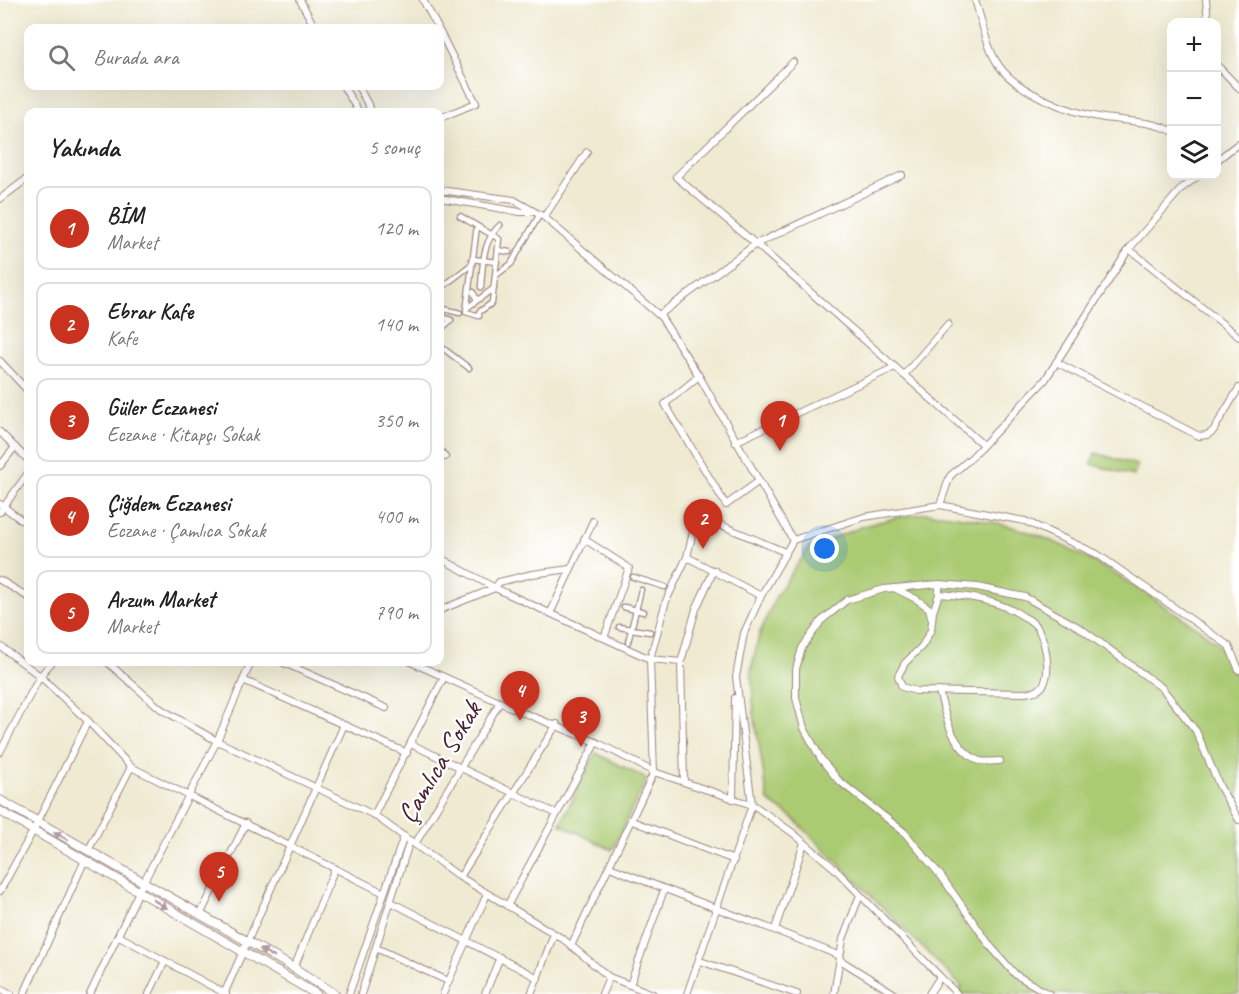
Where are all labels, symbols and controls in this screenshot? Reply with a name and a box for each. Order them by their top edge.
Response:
map controls [1167,18,1221,180]
button: + [1167,18,1221,72]
search box [24,24,444,90]
icon: search [45,41,78,74]
text: Burada ara [93,43,179,71]
button: − [1167,72,1221,126]
button: layers [1167,126,1221,180]
text: Yakında [48,131,119,164]
text: 5 sonuç [369,135,420,160]
text: BİM [107,202,143,230]
text: 1 [65,216,74,241]
text: 120 m [375,216,418,241]
text: Market [107,230,158,255]
text: Ebrar Kafe [107,298,193,326]
text: 2 [65,312,74,337]
text: 140 m [375,312,418,337]
text: Kafe [107,326,137,351]
text: Güler Eczanesi [107,394,216,422]
pin: 1 [760,402,800,451]
text: 3 [65,408,74,433]
text: 350 m [375,408,418,433]
text: Eczane · Kitapçı Sokak [107,422,260,447]
text: Çiğdem Eczanesi [107,490,230,518]
pin: 2 [684,500,722,549]
text: 4 [65,504,74,529]
text: 400 m [375,504,418,529]
text: Eczane · Çamlıca Sokak [107,518,266,543]
your location [810,534,839,563]
text: Arzum Market [107,586,215,614]
text: 5 [65,600,74,625]
text: 790 m [375,600,418,625]
text: Market [107,614,158,639]
pin: 4 [500,672,540,721]
street label: Çamlıca Sokak [389,693,491,830]
pin: 3 [562,698,600,747]
one-way arrow [52,831,69,841]
pin: 5 [200,852,238,902]
one-way arrow [152,898,168,909]
one-way arrow [258,949,275,958]

